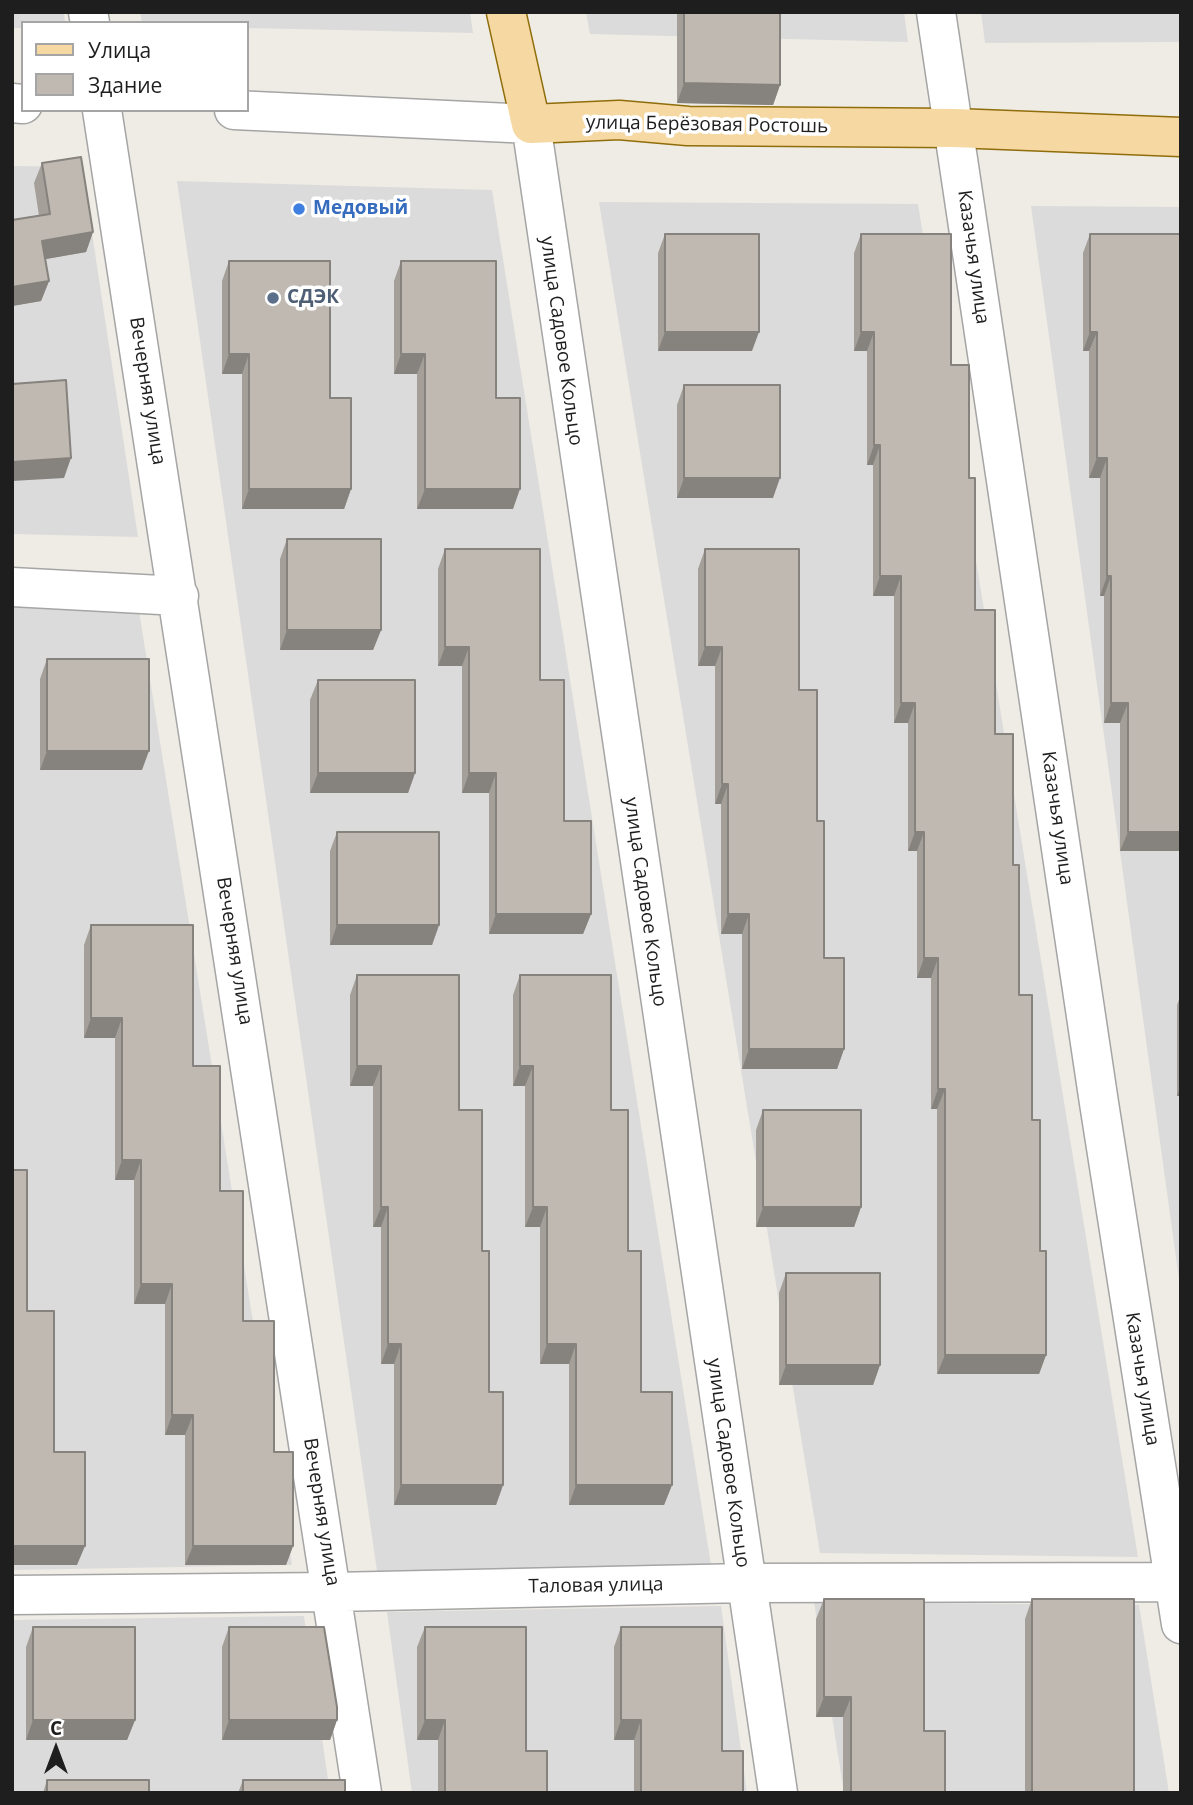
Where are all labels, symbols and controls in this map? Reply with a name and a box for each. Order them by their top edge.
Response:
legend [21,21,248,112]
text: Улица [88,36,151,64]
text: Здание [88,71,162,99]
street label: улица Берёзовая Ростошь [586,111,828,139]
street label: Казачья улица [952,189,994,325]
place label: Медовый [313,198,408,220]
marker: Медовый [291,201,307,217]
street label: улица Садовое Кольцо [535,235,587,447]
place label: СДЭК [287,287,339,309]
marker: СДЭК [265,290,281,306]
street label: Вечерняя улица [124,315,170,467]
street label: Казачья улица [1036,750,1078,886]
street label: улица Садовое Кольцо [619,796,671,1008]
street label: Вечерняя улица [211,875,257,1027]
street label: Казачья улица [1120,1311,1164,1447]
street label: улица Садовое Кольцо [702,1357,754,1569]
street label: Вечерняя улица [298,1436,344,1588]
street label: Таловая улица [528,1573,664,1599]
north arrow [21,1714,91,1784]
text: С [50,1715,62,1741]

